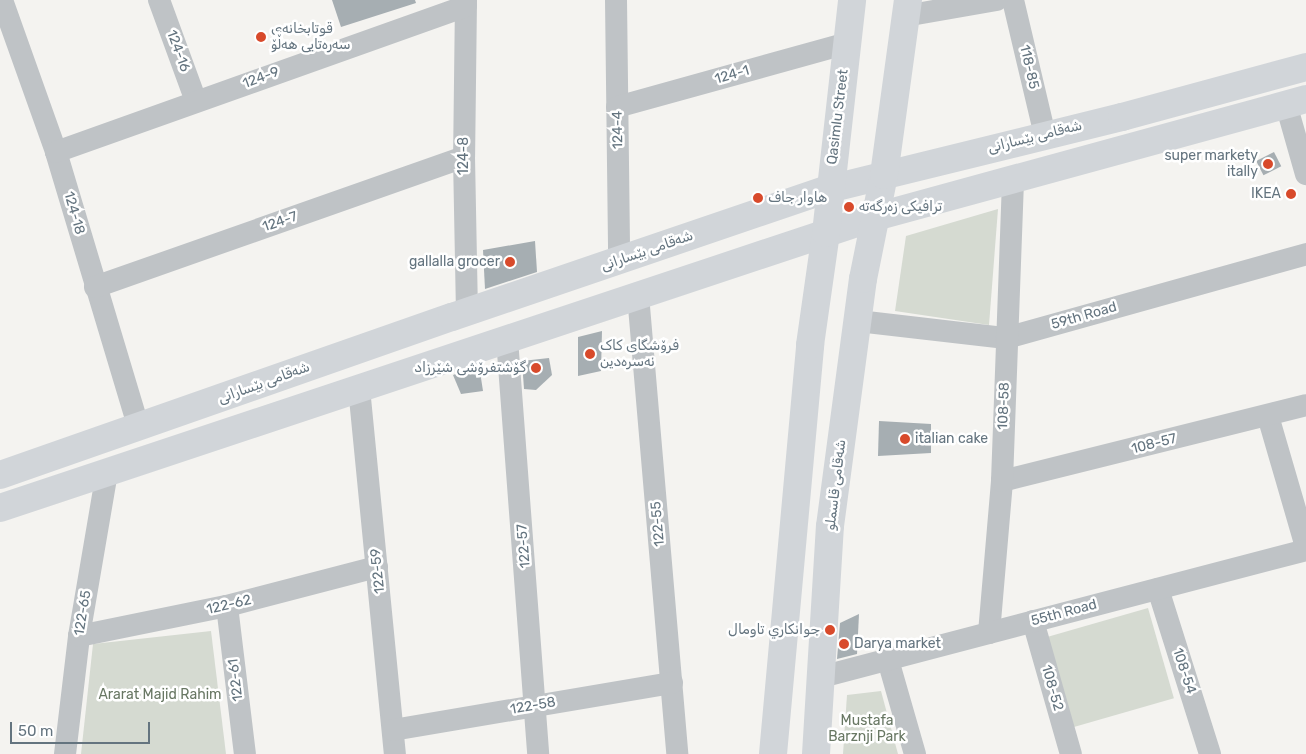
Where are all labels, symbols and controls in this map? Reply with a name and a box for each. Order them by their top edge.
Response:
place label: قوتابخانەی سەرەتایی هەڵۆ [271,21,351,54]
street label: 124-16 [163,28,193,74]
marker: قوتابخانەی سەرەتایی هەڵۆ [255,31,267,43]
street label: 118-85 [1016,43,1042,91]
street label: 124-1 [713,62,751,88]
street label: 124-9 [240,64,282,92]
street label: Qasimlu Street [824,68,852,166]
street label: 124-4 [609,111,627,149]
street label: شەقامی بێسارانی [986,117,1084,157]
street label: 124-8 [456,137,472,175]
place label: super markety itally [1164,148,1258,180]
marker: super markety itally [1262,158,1274,170]
place label: IKEA [1251,186,1281,202]
marker: IKEA [1285,188,1297,200]
street label: 124-18 [60,190,88,236]
place label: هاوار جاف [768,190,827,206]
marker: هاوار جاف [752,192,764,204]
place label: ترافیکی زەرگەتە [859,199,942,215]
marker: ترافیکی زەرگەتە [843,201,855,213]
street label: 124-7 [260,208,300,236]
street label: شەقامی بێسارانی [599,227,695,275]
place label: gallalla grocer [409,254,500,270]
marker: gallalla grocer [504,256,516,268]
street label: 59th Road [1049,299,1119,333]
place label: فرۆشگای کاک نەسرەدین [600,338,679,371]
marker: فرۆشگای کاک نەسرەدین [584,348,596,360]
street label: شەقامی بێسارانی [216,359,312,407]
place label: گۆشتفرۆشی شێرزاد [414,360,526,376]
marker: گۆشتفرۆشی شێرزاد [530,362,542,374]
street label: 108-58 [995,382,1013,430]
street label: 108-57 [1130,430,1178,458]
place label: italian cake [915,431,988,447]
marker: italian cake [899,433,911,445]
street label: شەقامی قاسملو [822,439,850,531]
street label: 122-55 [648,501,668,547]
street label: 122-57 [514,523,534,569]
street label: 122-59 [367,548,389,594]
street label: 122-65 [71,589,95,637]
street label: 122-62 [205,592,253,618]
street label: 55th Road [1029,596,1099,630]
place label: جوانكاري تاومال [728,622,820,638]
marker: جوانكاري تاومال [824,624,836,636]
place label: Darya market [854,636,941,652]
marker: Darya market [838,638,850,650]
street label: 108-54 [1169,646,1199,696]
street label: 122-61 [225,658,247,702]
street label: 108-52 [1037,663,1067,713]
park label: Ararat Majid Rahim [98,687,222,703]
street label: 122-58 [509,694,557,718]
scale bar [12,712,152,744]
park label: Mustafa Barznji Park [828,713,906,746]
text: 50 m [18,722,53,740]

